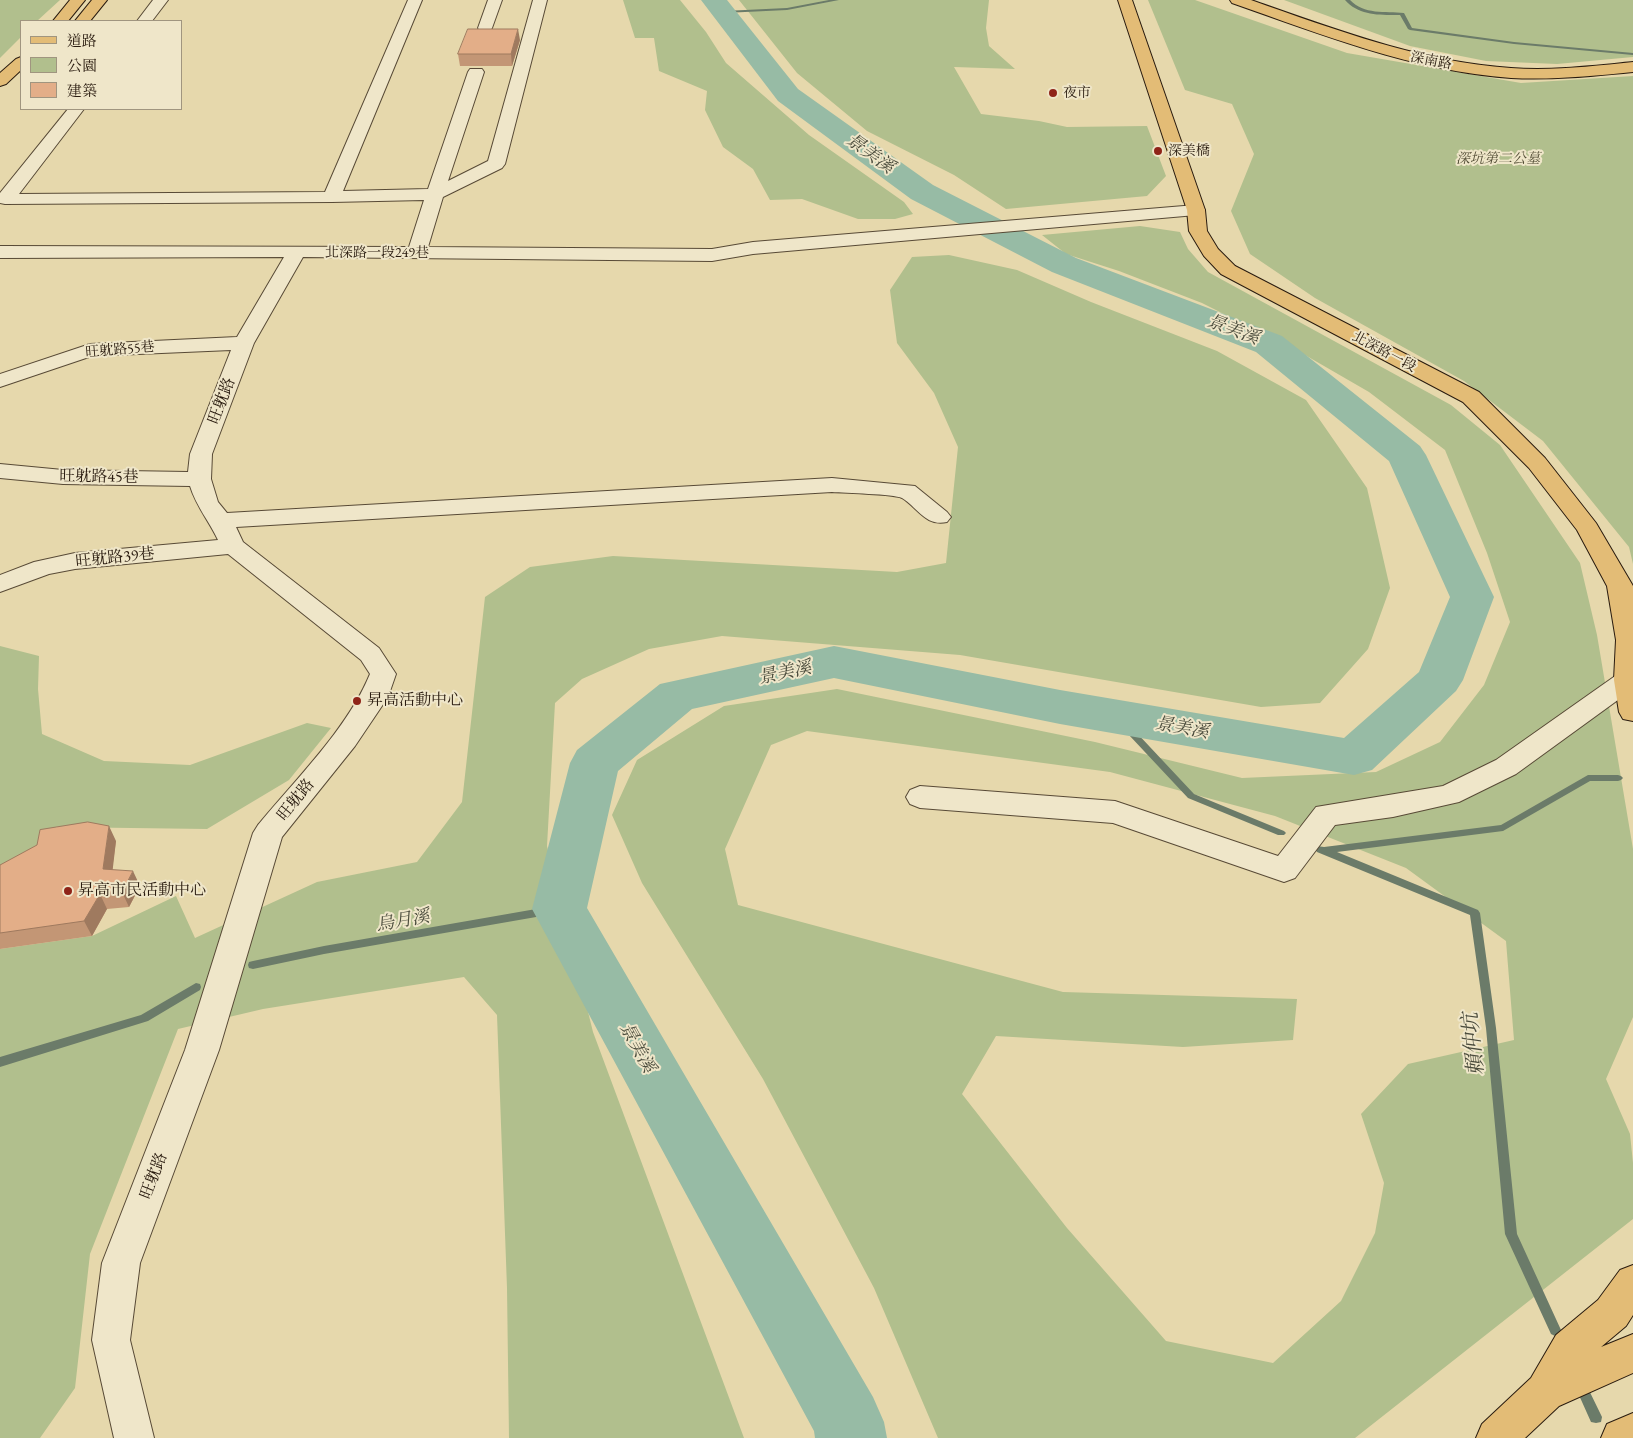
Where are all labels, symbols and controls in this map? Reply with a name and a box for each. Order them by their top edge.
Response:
legend [20,20,182,110]
text: 道路 [67,31,97,50]
street label: 深南路 [1409,49,1453,73]
text: 公園 [67,56,97,75]
text: 建築 [67,81,97,100]
place label: 夜市 [1063,85,1091,101]
marker: 夜市 [1047,87,1059,99]
water label: 景美溪 [842,129,898,179]
place label: 深美橋 [1168,143,1210,159]
marker: 深美橋 [1152,145,1164,157]
park label: 深坑第二公墓 [1456,151,1540,167]
street label: 北深路一段249巷 [325,245,429,261]
water label: 景美溪 [1204,310,1262,350]
street label: 北深路一段 [1349,328,1419,376]
street label: 旺躭路55巷 [85,339,155,361]
street label: 旺躭路 [204,375,240,427]
street label: 旺躭路45巷 [59,467,139,487]
street label: 旺躭路39巷 [75,544,155,572]
water label: 景美溪 [756,657,814,689]
place label: 昇高活動中心 [367,691,463,711]
marker: 昇高活動中心 [351,695,363,707]
water label: 景美溪 [1154,713,1210,743]
street label: 旺躭路 [273,775,319,825]
place label: 昇高市民活動中心 [78,881,206,901]
marker: 昇高市民活動中心 [62,885,74,897]
water label: 烏月溪 [375,906,431,936]
water label: 賴仲坑 [1458,1011,1490,1077]
water label: 景美溪 [614,1019,660,1077]
street label: 旺躭路 [136,1150,172,1202]

